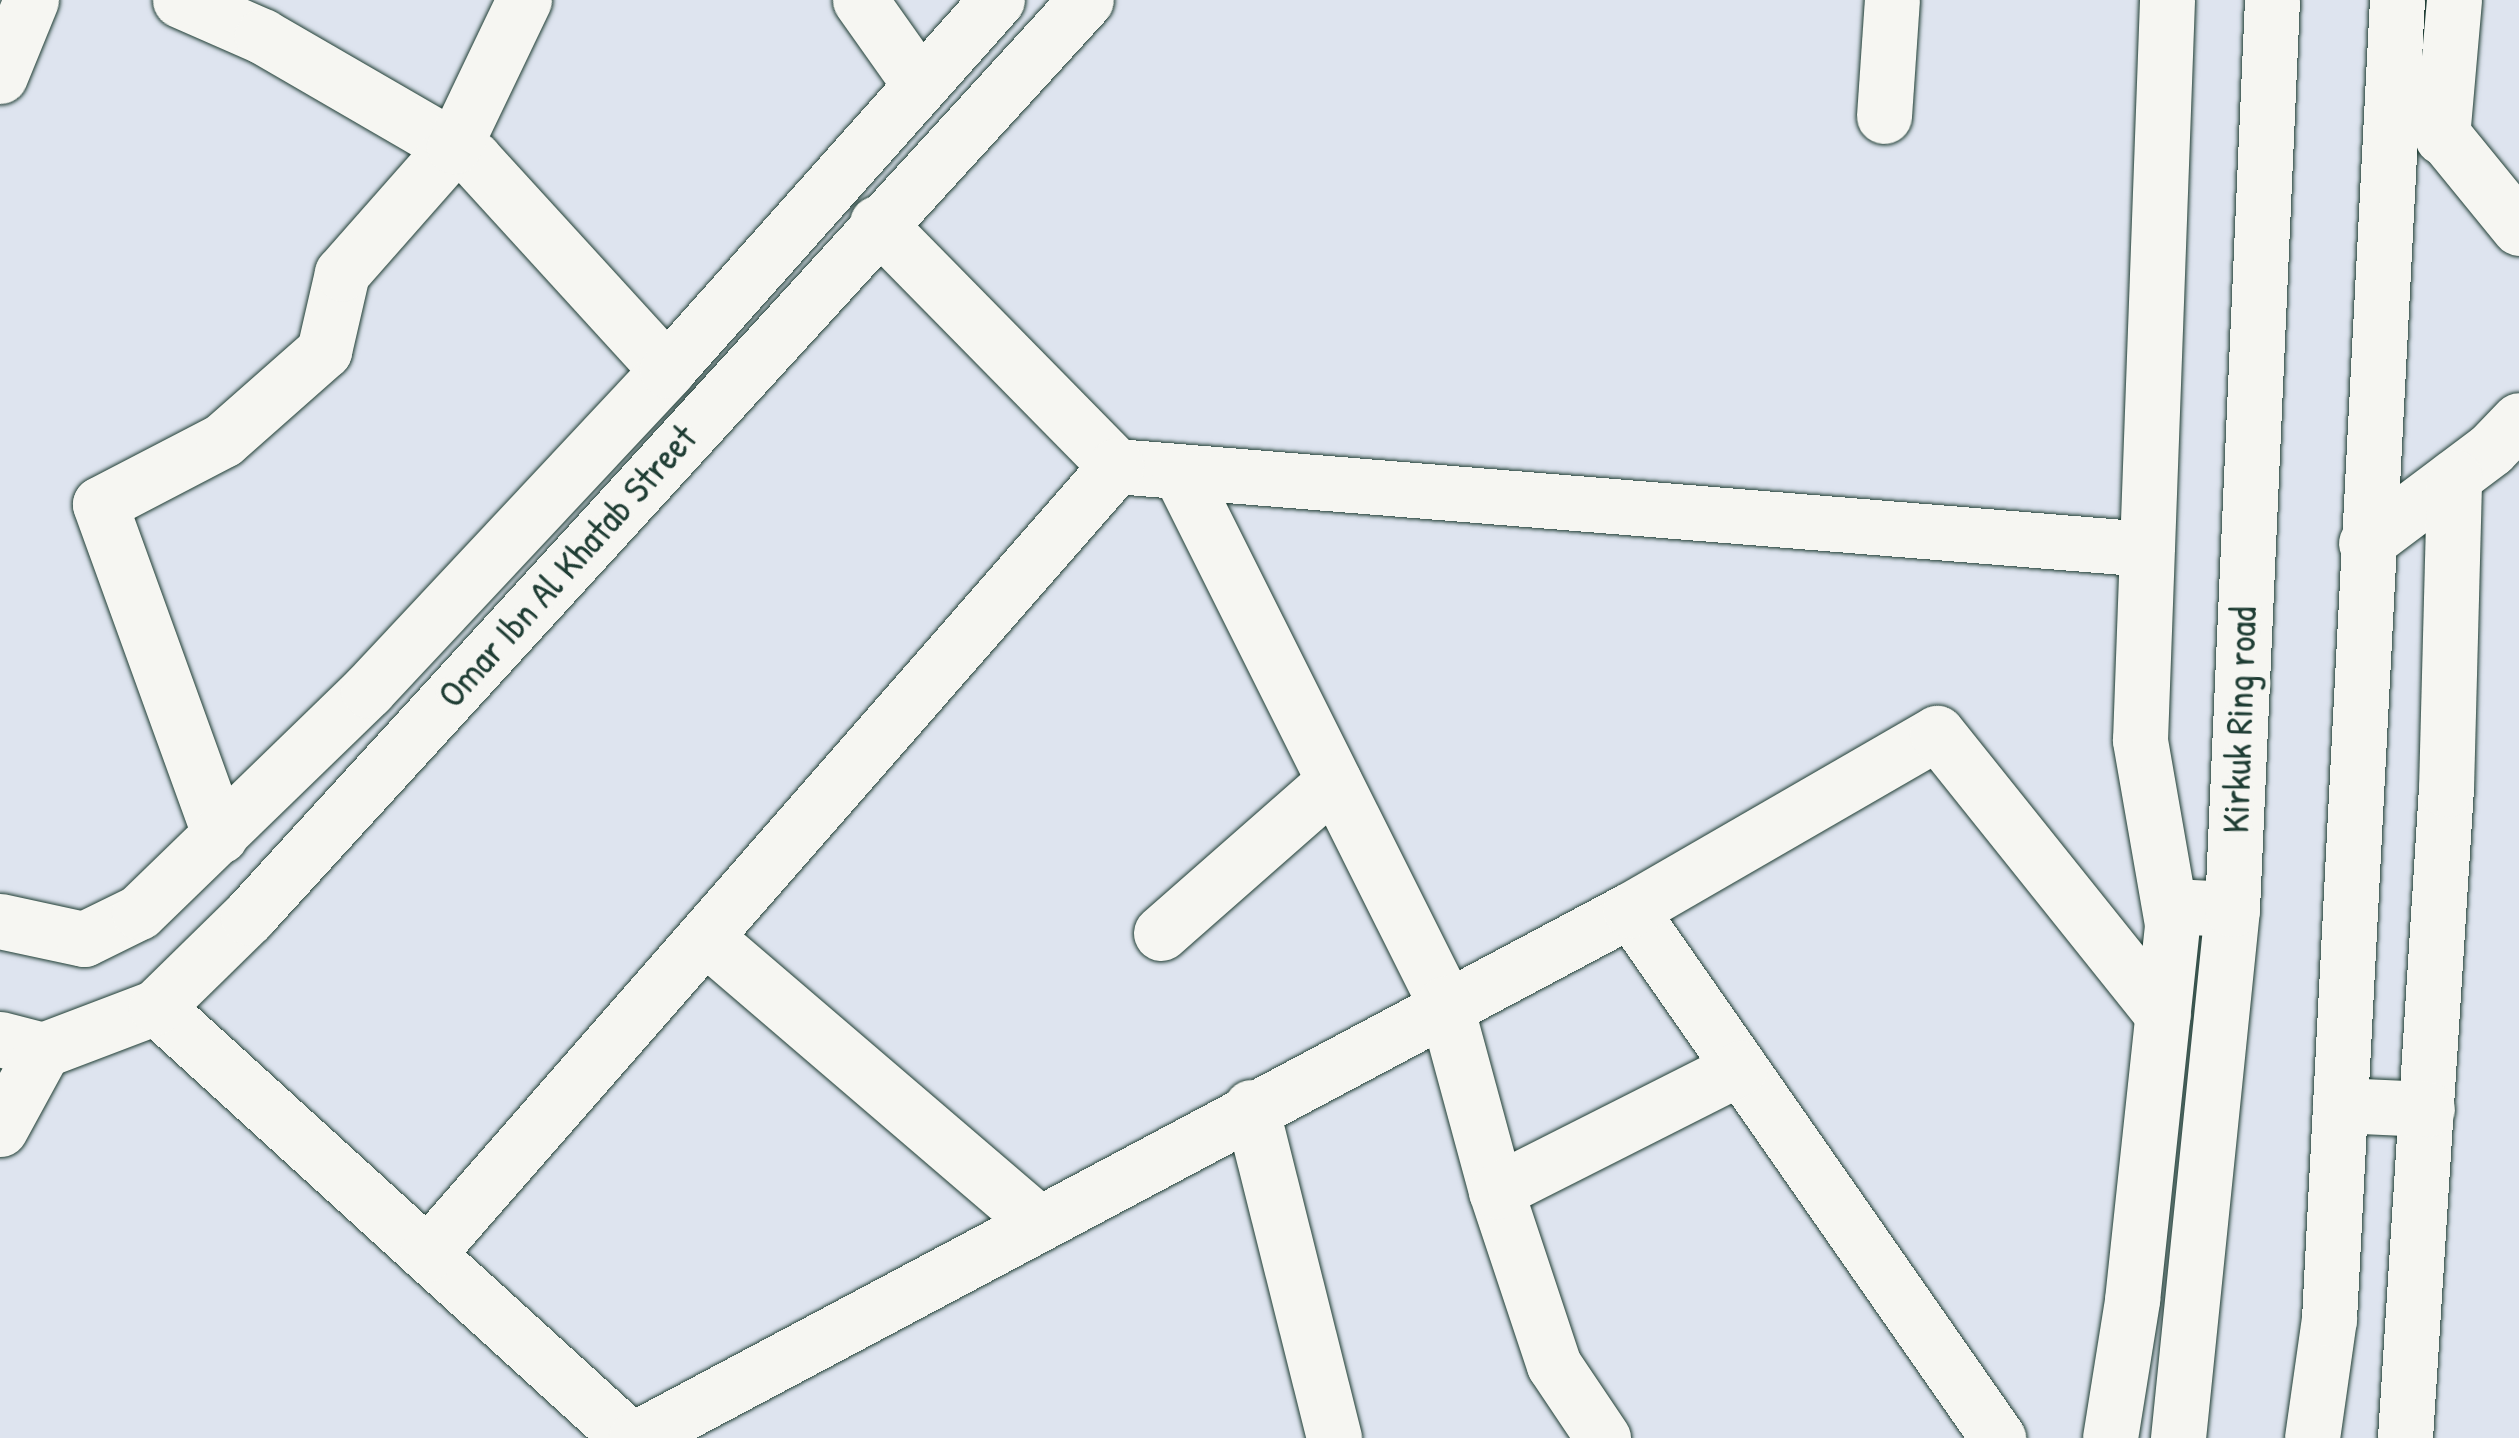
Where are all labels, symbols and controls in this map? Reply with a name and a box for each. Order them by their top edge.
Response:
street label: Omar Ibn Al Khatab Street [428,415,706,717]
street label: Kirkuk Ring road [2212,606,2266,834]

